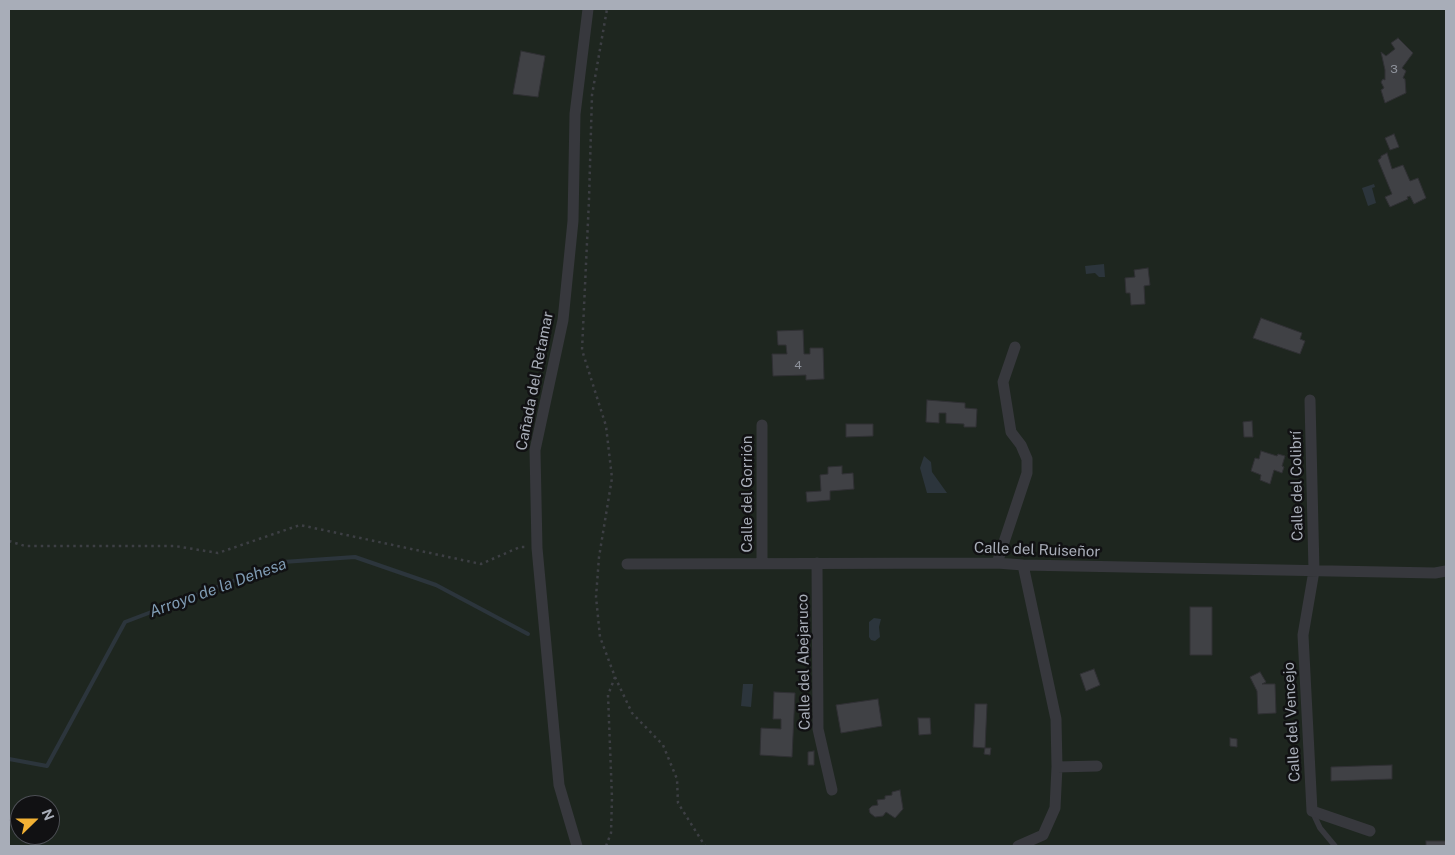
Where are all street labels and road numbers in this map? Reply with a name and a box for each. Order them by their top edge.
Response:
street label: Cañada del Retamar [513,310,557,452]
street label: Calle del Colibrí [1287,431,1307,541]
street label: Calle del Gorrión [738,436,756,552]
street label: Calle del Ruiseñor [974,539,1100,561]
street label: Calle del Abejaruco [794,594,814,730]
street label: Calle del Vencejo [1280,661,1304,783]

